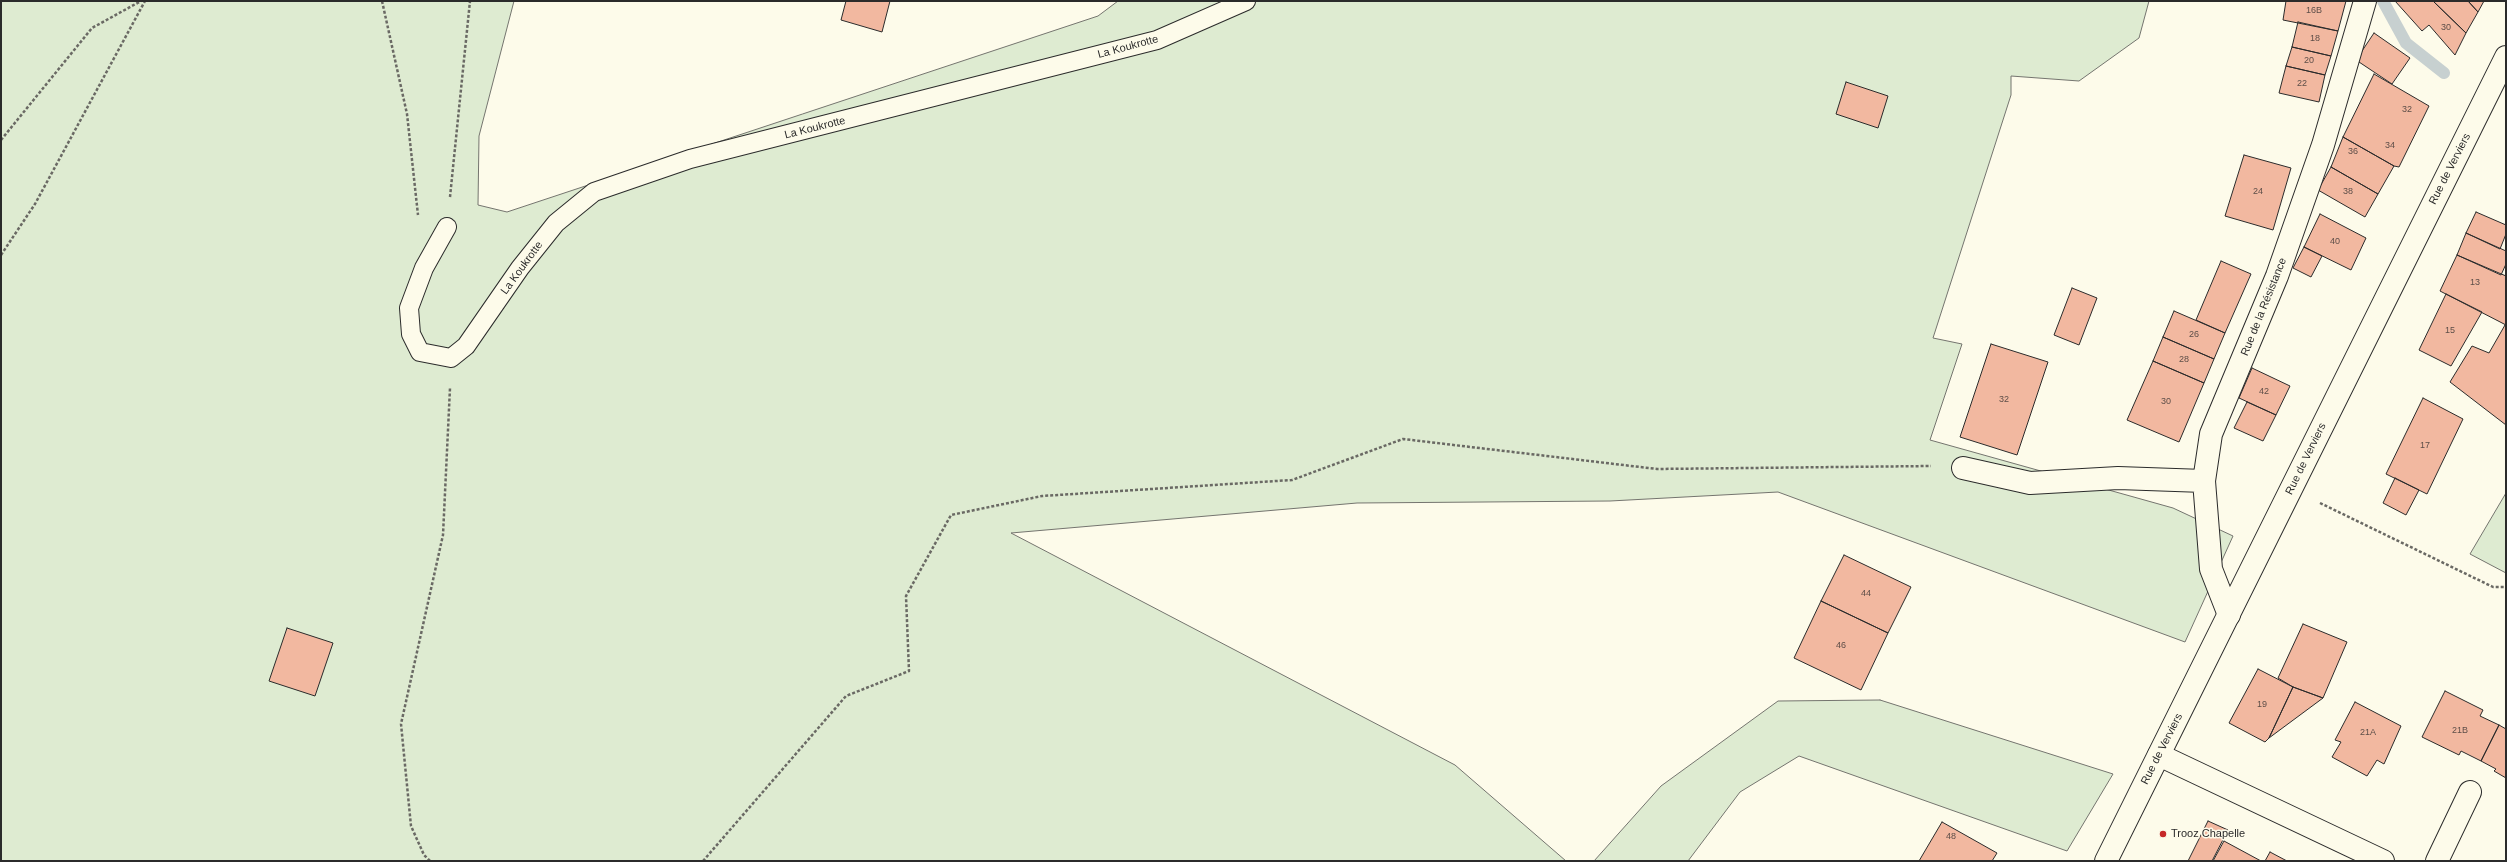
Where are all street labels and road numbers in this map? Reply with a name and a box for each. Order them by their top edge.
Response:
street label: La Koukrotte [1096,33,1160,61]
street label: La Koukrotte [783,114,847,142]
street label: Rue de Verviers [2426,131,2474,207]
street label: La Koukrotte [498,239,546,297]
street label: Rue de la Résistance [2238,256,2290,358]
street label: Rue de Verviers [2283,421,2329,497]
street label: Rue de Verviers [2138,711,2186,787]

